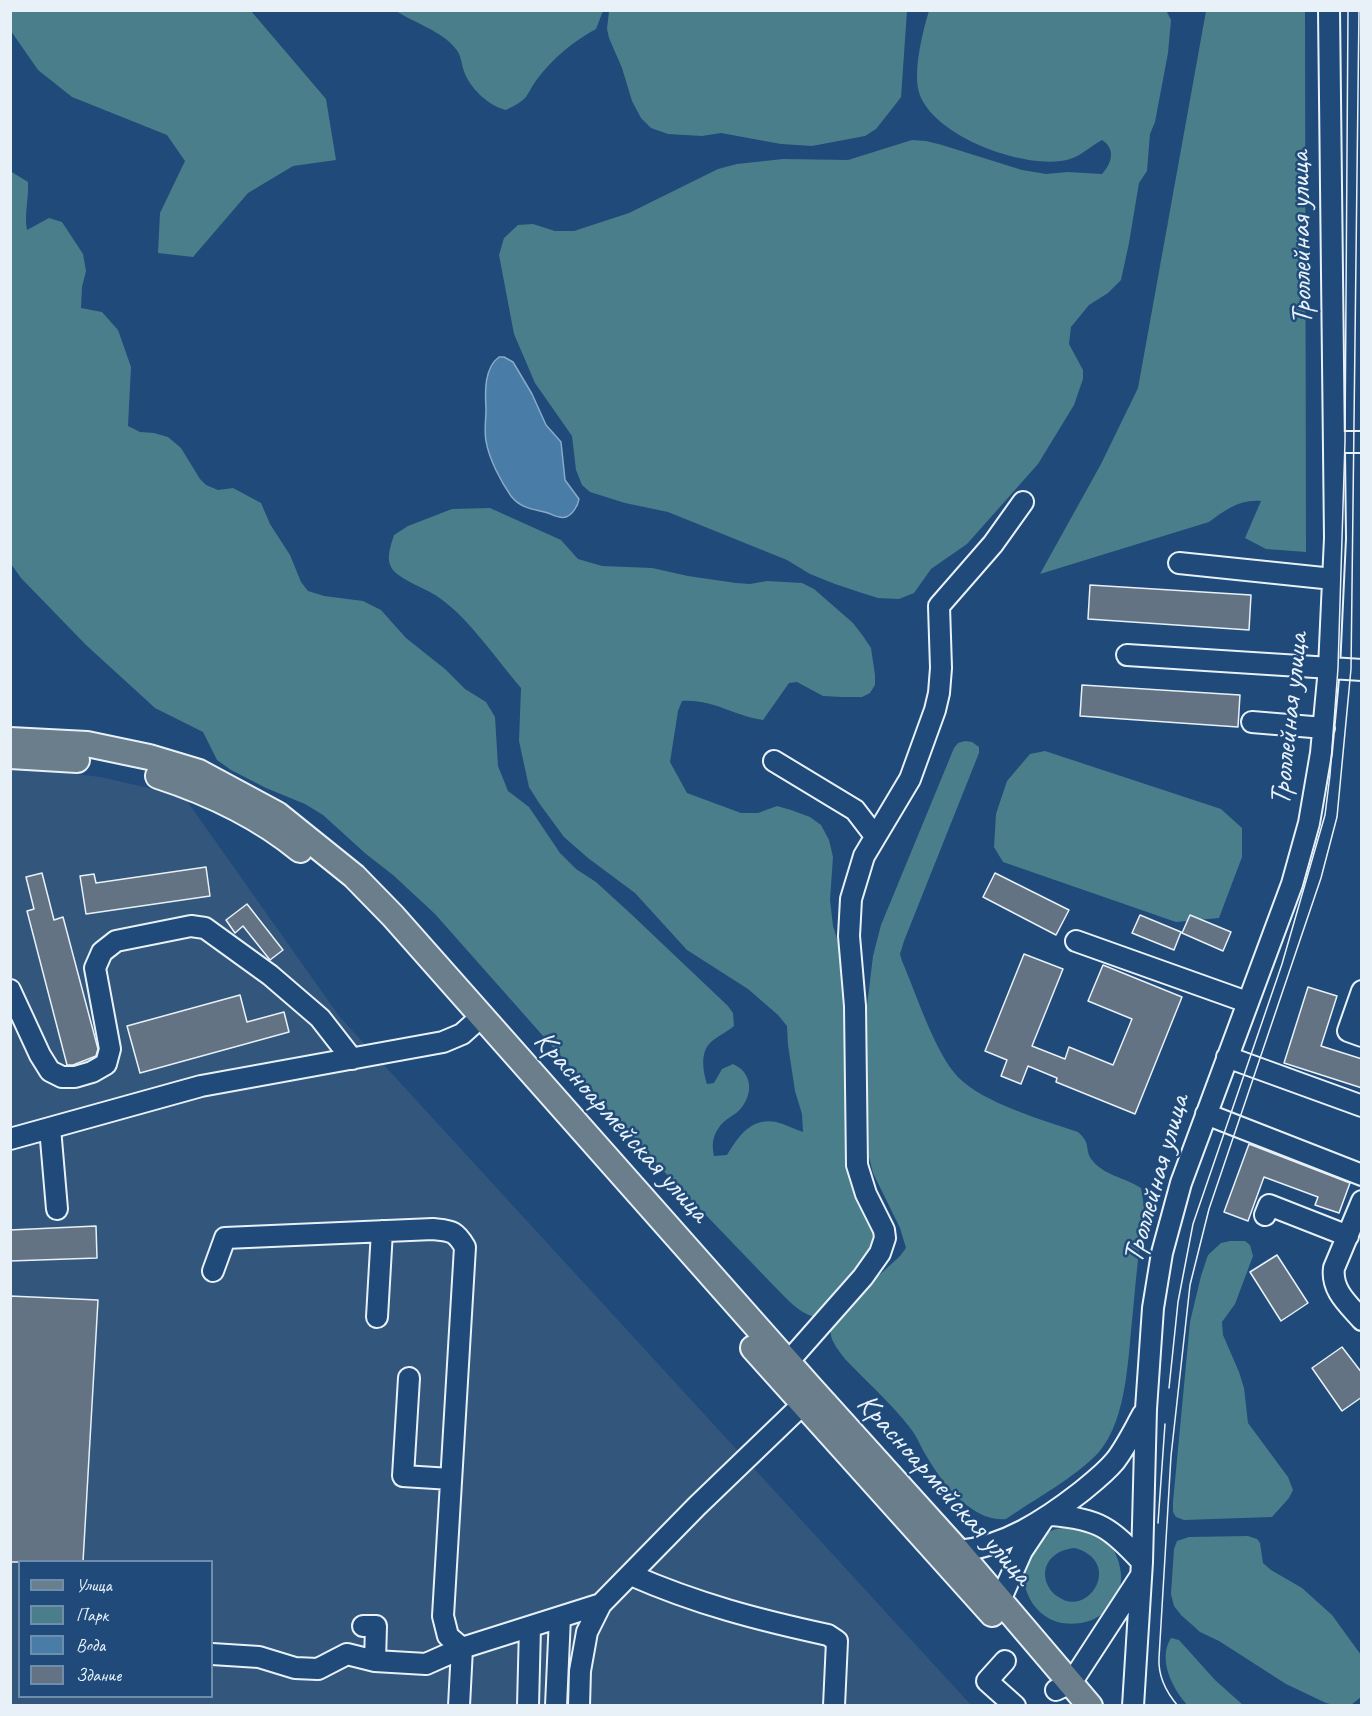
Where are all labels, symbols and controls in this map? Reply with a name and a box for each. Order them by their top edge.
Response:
street label: Троллейная улица [1282,151,1322,325]
street label: Троллейная улица [1263,631,1317,807]
street label: Красноармейская улица [525,1024,717,1230]
street label: Троллейная улица [1116,1091,1198,1267]
street label: Красноармейская улица [848,1387,1040,1593]
legend [18,1560,213,1698]
text: Улица [76,1574,112,1596]
text: Парк [76,1604,108,1626]
text: Вода [76,1634,105,1656]
text: Здание [76,1664,121,1686]

